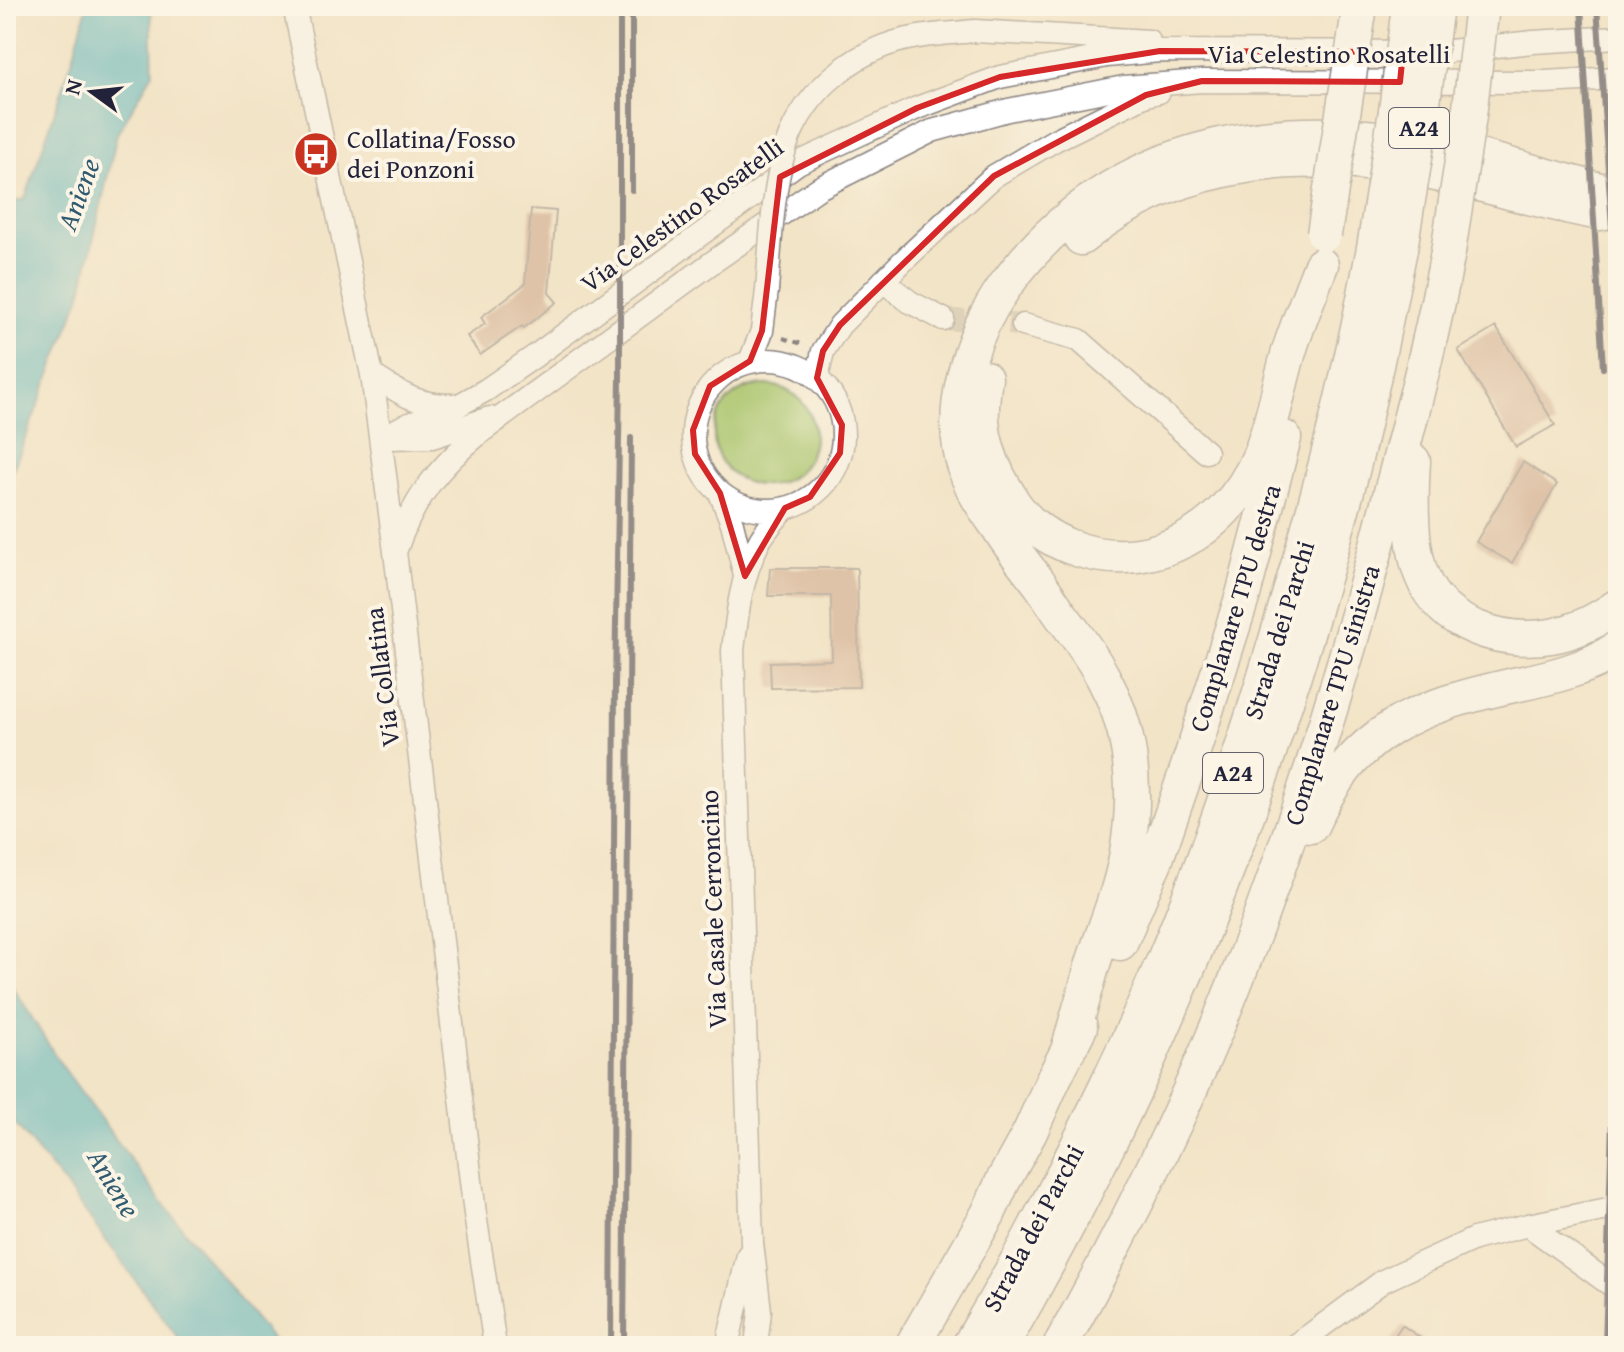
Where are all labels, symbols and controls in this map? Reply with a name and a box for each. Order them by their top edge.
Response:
street label: Via Celestino Rosatelli [1208,34,1450,73]
north arrow [52,52,132,132]
text: N [55,75,90,98]
road number: A24 [1389,108,1449,148]
place label: Collatina/Fosso dei Ponzoni [347,119,516,188]
street label: Via Celestino Rosatelli [572,127,791,302]
bus stop icon: Collatina/Fosso dei Ponzoni [292,130,340,178]
water label: Aniene [45,152,109,237]
street label: Complanare TPU destra [1178,479,1291,736]
street label: Strada dei Parchi [1233,536,1324,724]
street label: Complanare TPU sinistra [1273,559,1390,830]
street label: Via Collatina [354,605,409,749]
road number: A24 [1203,753,1263,793]
street label: Via Casale Cerroncino [689,789,736,1029]
street label: Strada dei Parchi [972,1137,1093,1319]
water label: Aniene [77,1140,151,1225]

